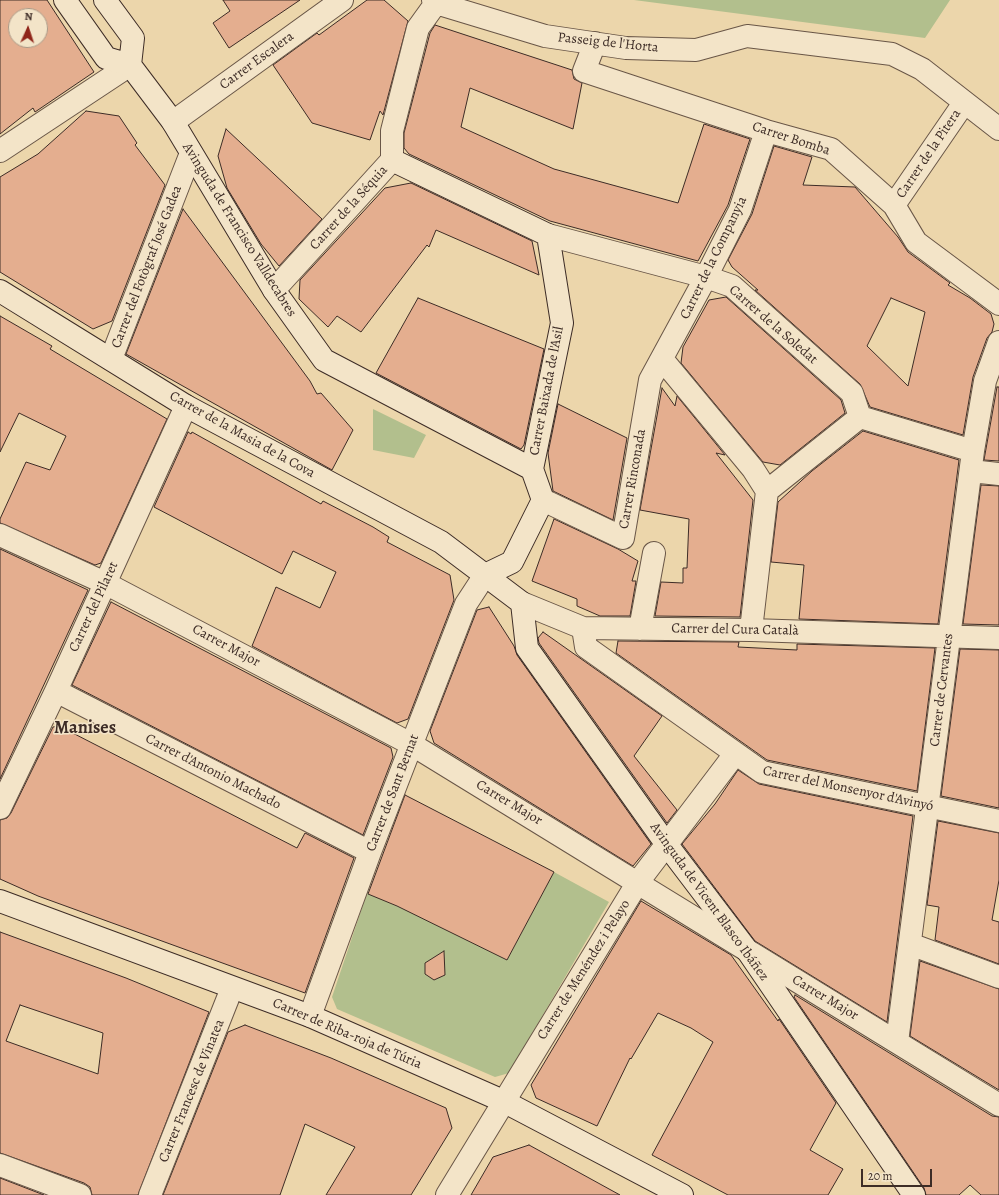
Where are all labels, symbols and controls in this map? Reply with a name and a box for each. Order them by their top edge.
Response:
north arrow [8,8,48,48]
text: N [24,9,33,24]
street label: Carrer Escalera [216,28,298,94]
street label: Passeig de l'Horta [557,29,659,57]
street label: Carrer de la Pitera [893,106,965,202]
street label: Carrer Bomba [750,119,832,159]
street label: Avinguda de Francisco Valldecabres [178,140,300,320]
street label: Carrer de la Séquia [307,162,391,254]
street label: Carrer del Fotògraf José Gadea [108,183,186,351]
street label: Carrer de la Companyia [677,194,751,322]
street label: Carrer de la Soledat [725,282,821,368]
street label: Carrer Baixada de l'Asil [526,325,568,457]
street label: Carrer de la Masia de la Cova [166,388,318,482]
street label: Carrer Rinconada [616,428,650,530]
street label: Carrer del Pilaret [66,559,122,655]
street label: Carrer del Cura Català [671,620,799,640]
street label: Carrer Major [189,621,263,671]
street label: Carrer de Cervantes [927,632,957,748]
district label: Manises [54,718,116,740]
street label: Carrer d'Antonio Machado [142,730,284,814]
street label: Carrer de Sant Bernat [363,732,423,854]
street label: Carrer del Monsenyor d'Avinyó [761,763,935,815]
street label: Carrer Major [473,777,545,829]
street label: Avinguda de Vicent Blasco Ibáñez [646,820,772,984]
street label: Carrer de Menéndez i Pelayo [534,897,634,1043]
street label: Carrer Major [789,972,861,1024]
street label: Carrer de Riba-roja de Túria [270,995,424,1073]
street label: Carrer Francesc de Vinatea [156,1017,228,1165]
scale bar [863,1161,934,1187]
text: 20 m [868,1168,892,1184]

